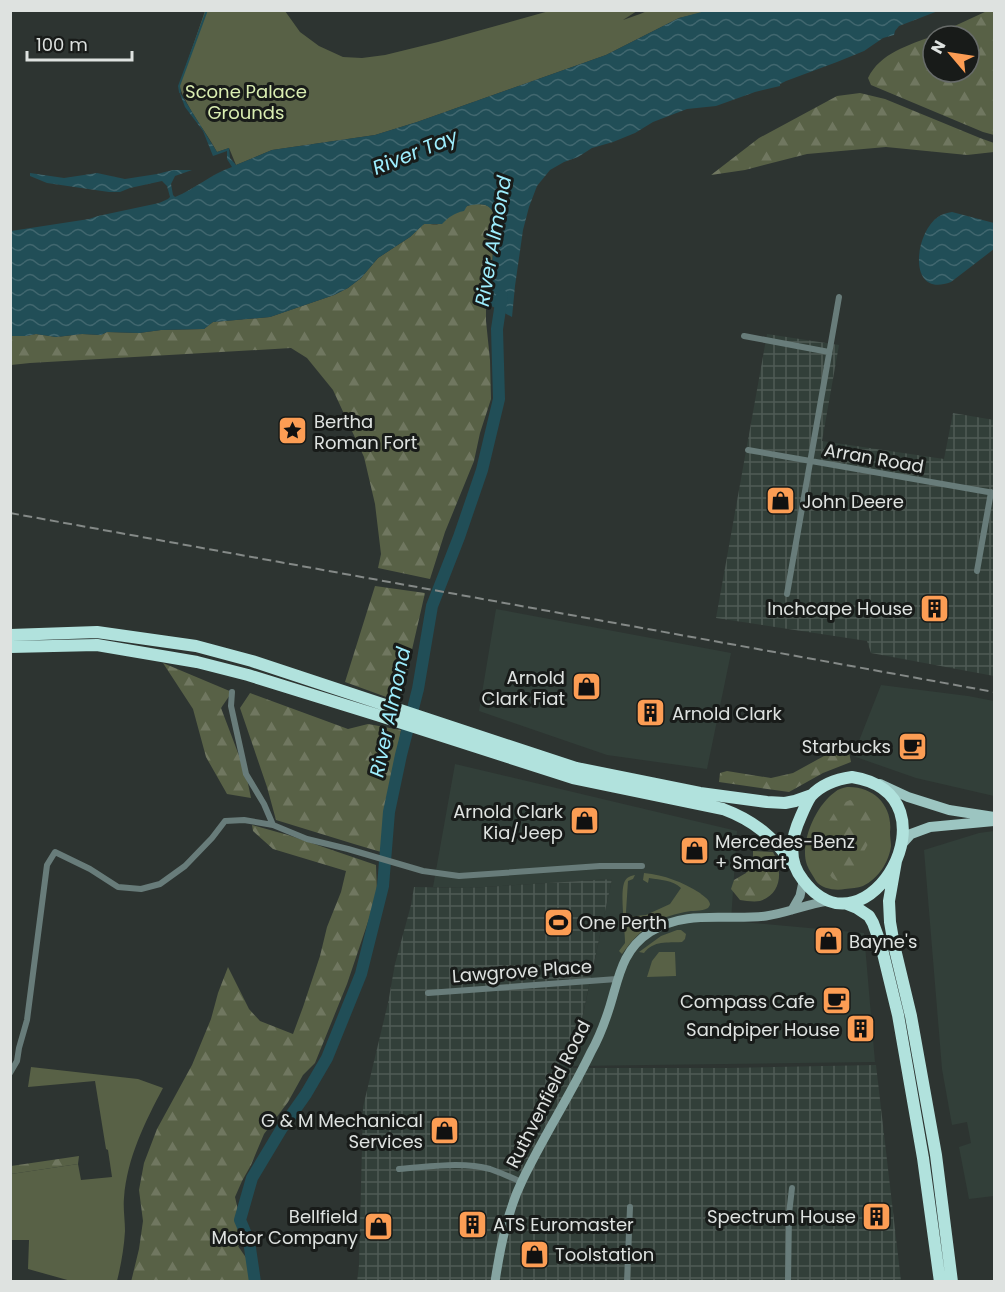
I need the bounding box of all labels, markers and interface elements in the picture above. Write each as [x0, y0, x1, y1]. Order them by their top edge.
scale bar [27, 24, 132, 62]
north arrow [921, 24, 981, 84]
text: 100 m [36, 32, 88, 57]
text: N [925, 36, 951, 58]
park label: Scone Palace Grounds [185, 79, 307, 125]
water label: River Tay [368, 122, 463, 182]
water label: River Almond [468, 173, 518, 309]
place label: Bertha Roman Fort [314, 409, 417, 455]
place icon: Bertha Roman Fort [277, 415, 309, 447]
street label: Arran Road [822, 437, 926, 479]
shop icon: John Deere [765, 485, 797, 517]
place label: John Deere [802, 489, 904, 514]
building icon: Inchcape House [918, 592, 950, 624]
place label: Inchcape House [767, 596, 913, 621]
water label: River Almond [363, 644, 418, 780]
place label: Arnold Clark Fiat [481, 665, 565, 711]
shop icon: Arnold Clark Fiat [570, 671, 602, 703]
building icon: Arnold Clark [635, 697, 667, 729]
place label: Arnold Clark [672, 701, 782, 726]
cafe icon: Starbucks [896, 730, 928, 762]
place label: Starbucks [802, 734, 891, 759]
place label: Arnold Clark Kia/Jeep [453, 799, 564, 845]
shop icon: Arnold Clark Kia/Jeep [568, 805, 600, 837]
place label: Mercedes-Benz + Smart [715, 829, 855, 875]
shop icon: Mercedes-Benz + Smart [678, 835, 710, 867]
sports icon: One Perth [542, 906, 574, 938]
place label: One Perth [579, 910, 667, 935]
shop icon: Bayne's [812, 925, 844, 957]
place label: Bayne's [849, 929, 917, 954]
street label: Lawgrove Place [451, 954, 593, 988]
cafe icon: Compass Cafe [820, 985, 852, 1017]
place label: Compass Cafe [680, 989, 815, 1014]
building icon: Sandpiper House [845, 1013, 877, 1045]
street label: Ruthvenfield Road [500, 1016, 596, 1172]
place label: Sandpiper House [686, 1017, 840, 1042]
place label: G & M Mechanical Services [261, 1108, 423, 1154]
shop icon: G & M Mechanical Services [428, 1114, 460, 1146]
building icon: Spectrum House [861, 1200, 893, 1232]
place label: Bellfield Motor Company [211, 1204, 358, 1250]
place label: Spectrum House [707, 1204, 856, 1229]
building icon: ATS Euromaster [456, 1208, 488, 1240]
shop icon: Bellfield Motor Company [363, 1210, 395, 1242]
place label: ATS Euromaster [493, 1212, 634, 1237]
shop icon: Toolstation [518, 1238, 550, 1270]
place label: Toolstation [555, 1242, 654, 1267]

